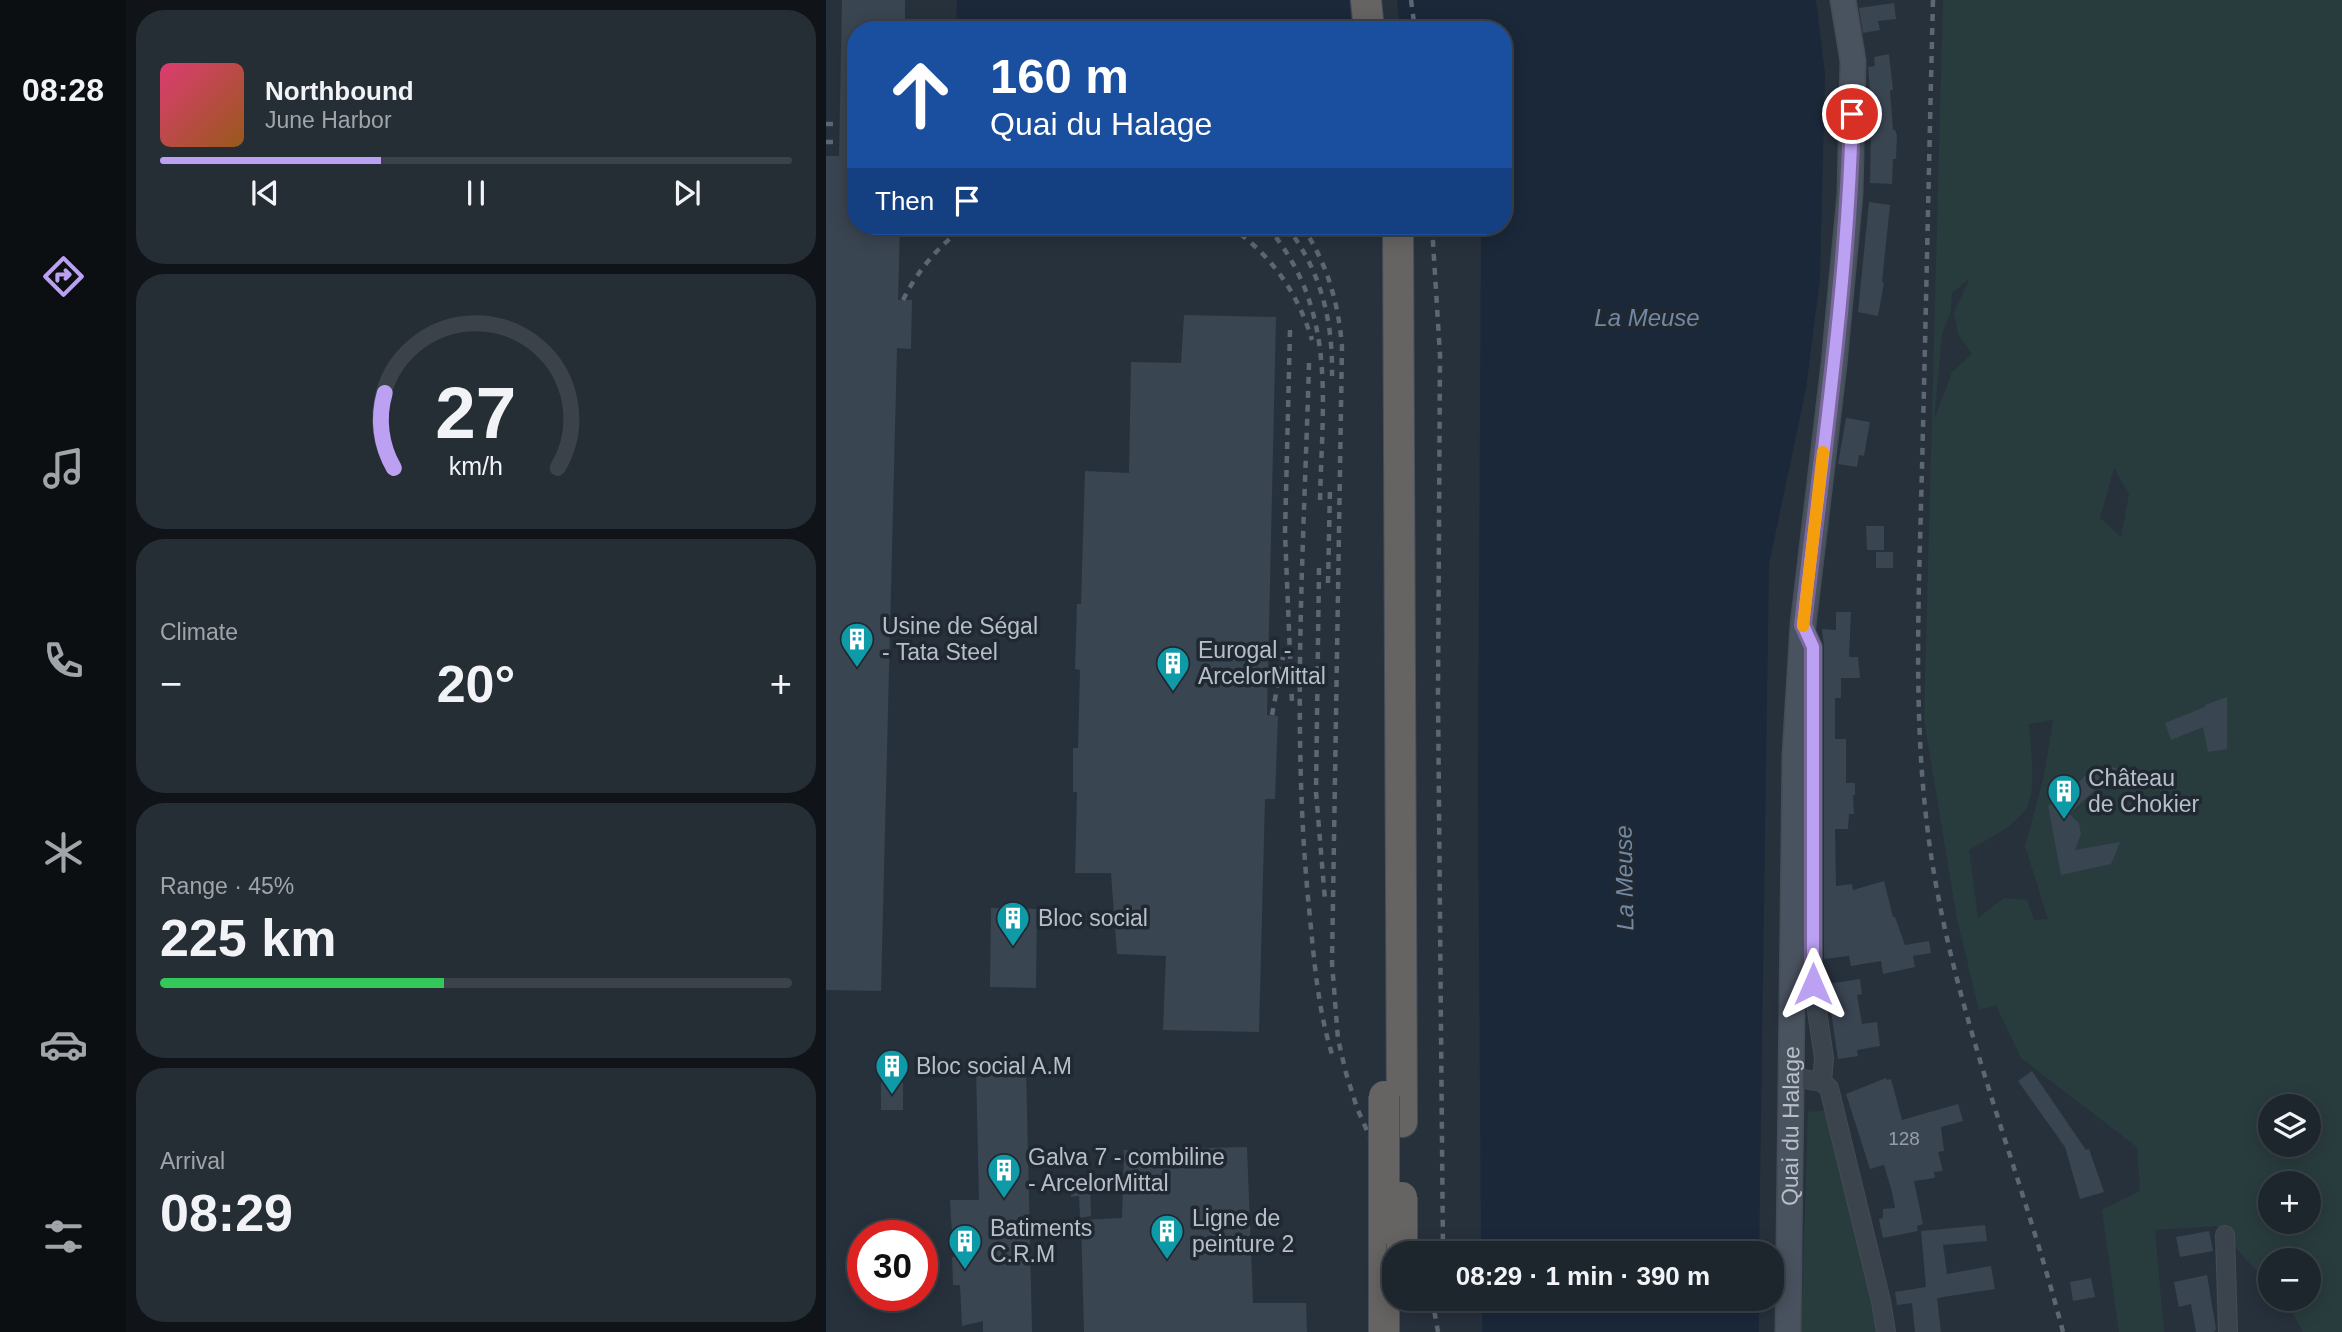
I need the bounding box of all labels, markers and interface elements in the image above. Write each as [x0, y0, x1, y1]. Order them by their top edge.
icon: ahead [875, 49, 966, 140]
text: 160 m [990, 49, 1129, 103]
text: 08:28 [22, 72, 104, 108]
text: Northbound [265, 76, 414, 106]
pin [1822, 84, 1882, 144]
icon: arrive [1833, 95, 1871, 133]
text: Quai du Halage [990, 106, 1212, 142]
text: June Harbor [265, 107, 392, 133]
icon: previous [246, 174, 284, 212]
icon: pause [457, 174, 495, 212]
icon: next [668, 174, 706, 212]
icon: arrive [948, 182, 986, 220]
text: Then [875, 186, 934, 216]
icon: directions [39, 252, 88, 301]
water label: La Meuse [1594, 304, 1700, 331]
text: 27 [436, 372, 516, 453]
icon: music [39, 444, 88, 493]
text: km/h [449, 451, 503, 479]
place label: Usine de Ségal - Tata Steel [882, 613, 1038, 665]
text: Climate [160, 619, 238, 645]
building icon: Usine de Ségal - Tata Steel [838, 620, 876, 669]
icon: phone [39, 636, 88, 685]
place label: Eurogal - ArcelorMittal [1198, 637, 1326, 689]
building icon: Eurogal - ArcelorMittal [1154, 644, 1192, 693]
text: 20° [437, 655, 515, 713]
text: − [160, 663, 182, 705]
text: + [770, 663, 792, 705]
place label: Château de Chokier [2088, 765, 2200, 817]
building icon: Château de Chokier [2045, 772, 2083, 821]
water label: La Meuse [1610, 825, 1638, 931]
icon: climate [39, 828, 88, 877]
text: Range · 45% [160, 873, 294, 899]
building icon: Bloc social [994, 899, 1032, 948]
place label: Bloc social [1038, 905, 1148, 931]
text: 225 km [160, 909, 336, 967]
position arrow [1776, 947, 1850, 1021]
icon: car [39, 1020, 88, 1069]
street label: Quai du Halage [1777, 1046, 1804, 1206]
building icon: Bloc social A.M [873, 1047, 911, 1096]
place label: Bloc social A.M [916, 1053, 1072, 1079]
map controls [2258, 1094, 2321, 1311]
button: layers [2258, 1094, 2321, 1157]
house number: 128 [1888, 1128, 1920, 1149]
place label: Galva 7 - combiline - ArcelorMittal [1028, 1144, 1225, 1196]
text: Arrival [160, 1148, 225, 1174]
building icon: Galva 7 - combiline - ArcelorMittal [985, 1151, 1023, 1200]
button: + [2258, 1171, 2321, 1234]
text: 08:29 [160, 1184, 293, 1242]
place label: Ligne de peinture 2 [1192, 1205, 1294, 1257]
icon: filters [39, 1212, 88, 1261]
building icon: Ligne de peinture 2 [1148, 1212, 1186, 1261]
place label: Batiments C.R.M [990, 1215, 1092, 1267]
speed limit sign: 30 [847, 1220, 938, 1311]
building icon: Batiments C.R.M [946, 1222, 984, 1271]
button: − [2258, 1248, 2321, 1311]
text: 08:29 · 1 min · 390 m [1456, 1261, 1710, 1291]

